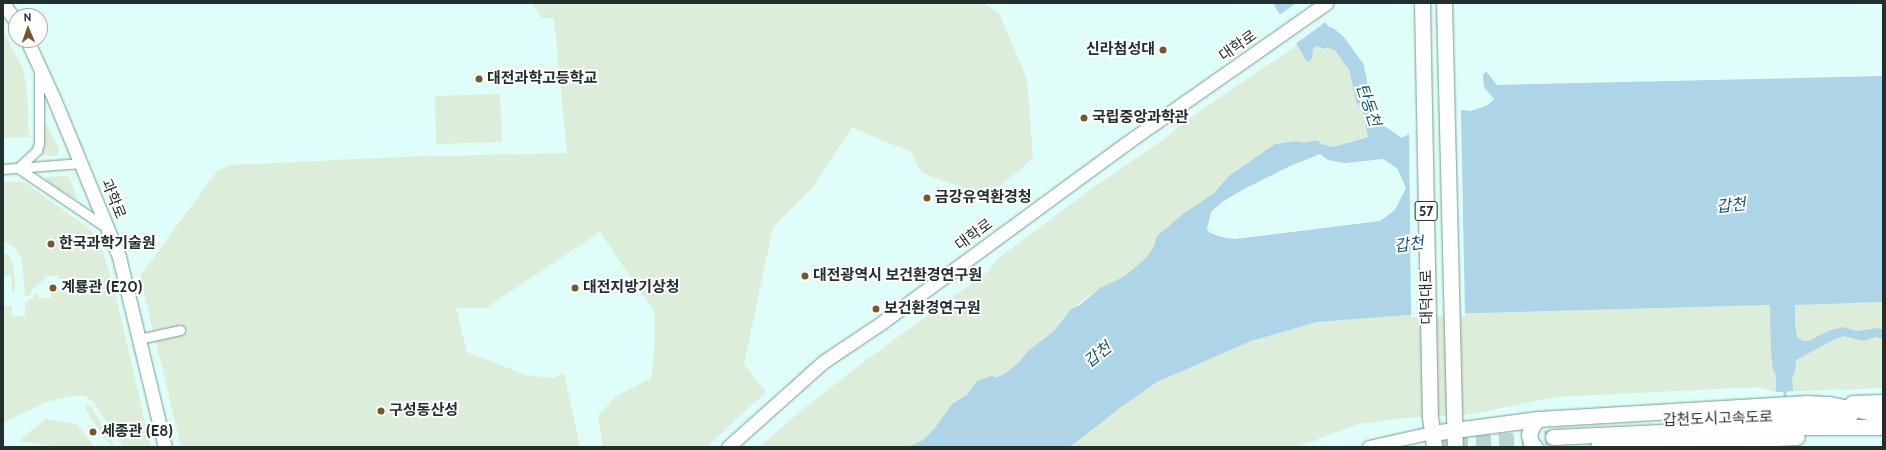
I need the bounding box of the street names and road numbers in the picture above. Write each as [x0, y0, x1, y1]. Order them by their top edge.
street label: 대학로 [1216, 27, 1260, 65]
street label: 과학로 [97, 176, 129, 222]
road number: 57 [1414, 199, 1438, 223]
street label: 대학로 [952, 216, 996, 254]
street label: 대덕대로 [1418, 269, 1436, 325]
street label: 갑천도시고속도로 [1663, 408, 1773, 430]

